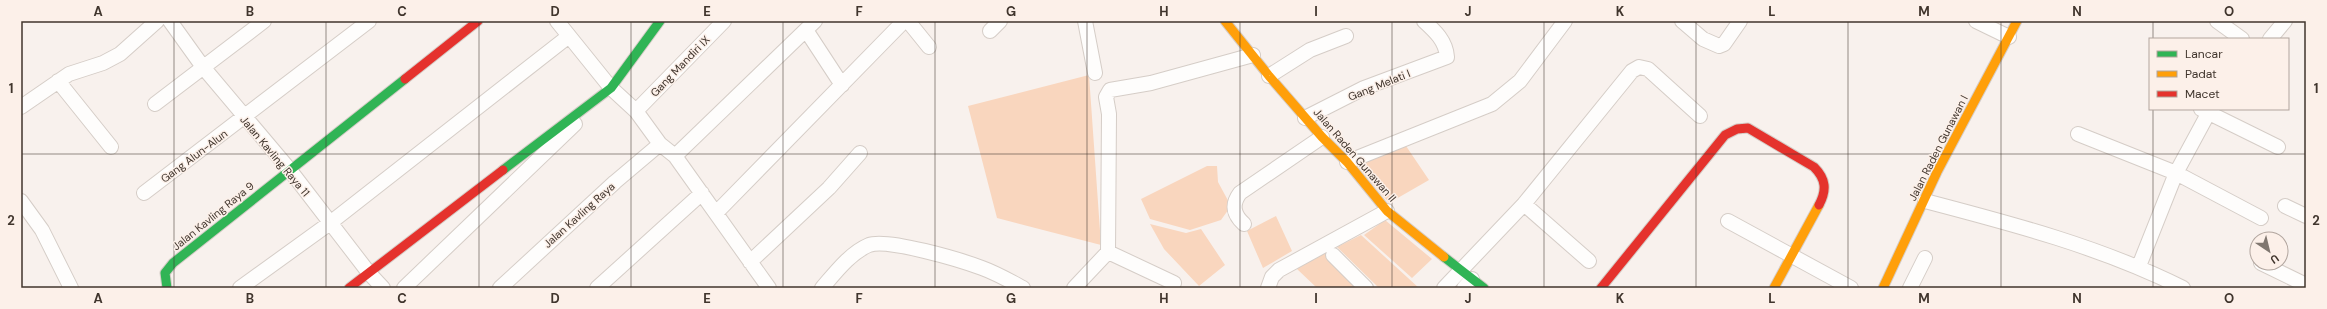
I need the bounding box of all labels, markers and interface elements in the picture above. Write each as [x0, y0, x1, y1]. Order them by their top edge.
text: A [93, 3, 103, 20]
text: B [246, 3, 254, 20]
text: C [397, 3, 407, 20]
text: D [550, 3, 560, 20]
text: E [703, 3, 711, 20]
text: F [855, 3, 863, 20]
text: G [1006, 3, 1016, 20]
text: H [1159, 3, 1169, 20]
text: I [1314, 3, 1318, 20]
text: J [1464, 3, 1472, 20]
text: K [1616, 3, 1625, 20]
text: L [1768, 3, 1776, 20]
text: M [1918, 3, 1930, 20]
text: N [2072, 3, 2082, 20]
text: O [2224, 3, 2234, 20]
street label: Gang Mandiri IX [647, 32, 713, 100]
legend [2149, 38, 2289, 110]
text: Lancar [2185, 46, 2223, 62]
street label: Gang Melati I [1346, 66, 1412, 104]
text: Padat [2185, 66, 2217, 82]
text: 1 [9, 80, 13, 97]
text: 1 [2314, 80, 2318, 97]
text: Macet [2185, 86, 2220, 102]
street label: Jalan Raden Gunawan I [1905, 93, 1971, 203]
street label: Jalan Raden Gunawan II [1311, 105, 1399, 205]
street label: Jalan Kavling Raya 11 [237, 113, 313, 199]
street label: Gang Alun-Alun [158, 126, 230, 186]
street label: Jalan Kavling Raya 9 [169, 179, 257, 253]
street label: Jalan Kavling Raya [540, 179, 618, 251]
text: 2 [7, 212, 15, 229]
text: 2 [2312, 212, 2320, 229]
north arrow [2249, 231, 2289, 271]
text: U [2268, 251, 2282, 267]
text: A [93, 290, 103, 307]
text: B [246, 290, 254, 307]
text: C [397, 290, 407, 307]
text: D [550, 290, 560, 307]
text: E [703, 290, 711, 307]
text: F [855, 290, 863, 307]
text: G [1006, 290, 1016, 307]
text: H [1159, 290, 1169, 307]
text: I [1314, 290, 1318, 307]
text: J [1464, 290, 1472, 307]
text: K [1616, 290, 1625, 307]
text: L [1768, 290, 1776, 307]
text: M [1918, 290, 1930, 307]
text: N [2072, 290, 2082, 307]
text: O [2224, 290, 2234, 307]

